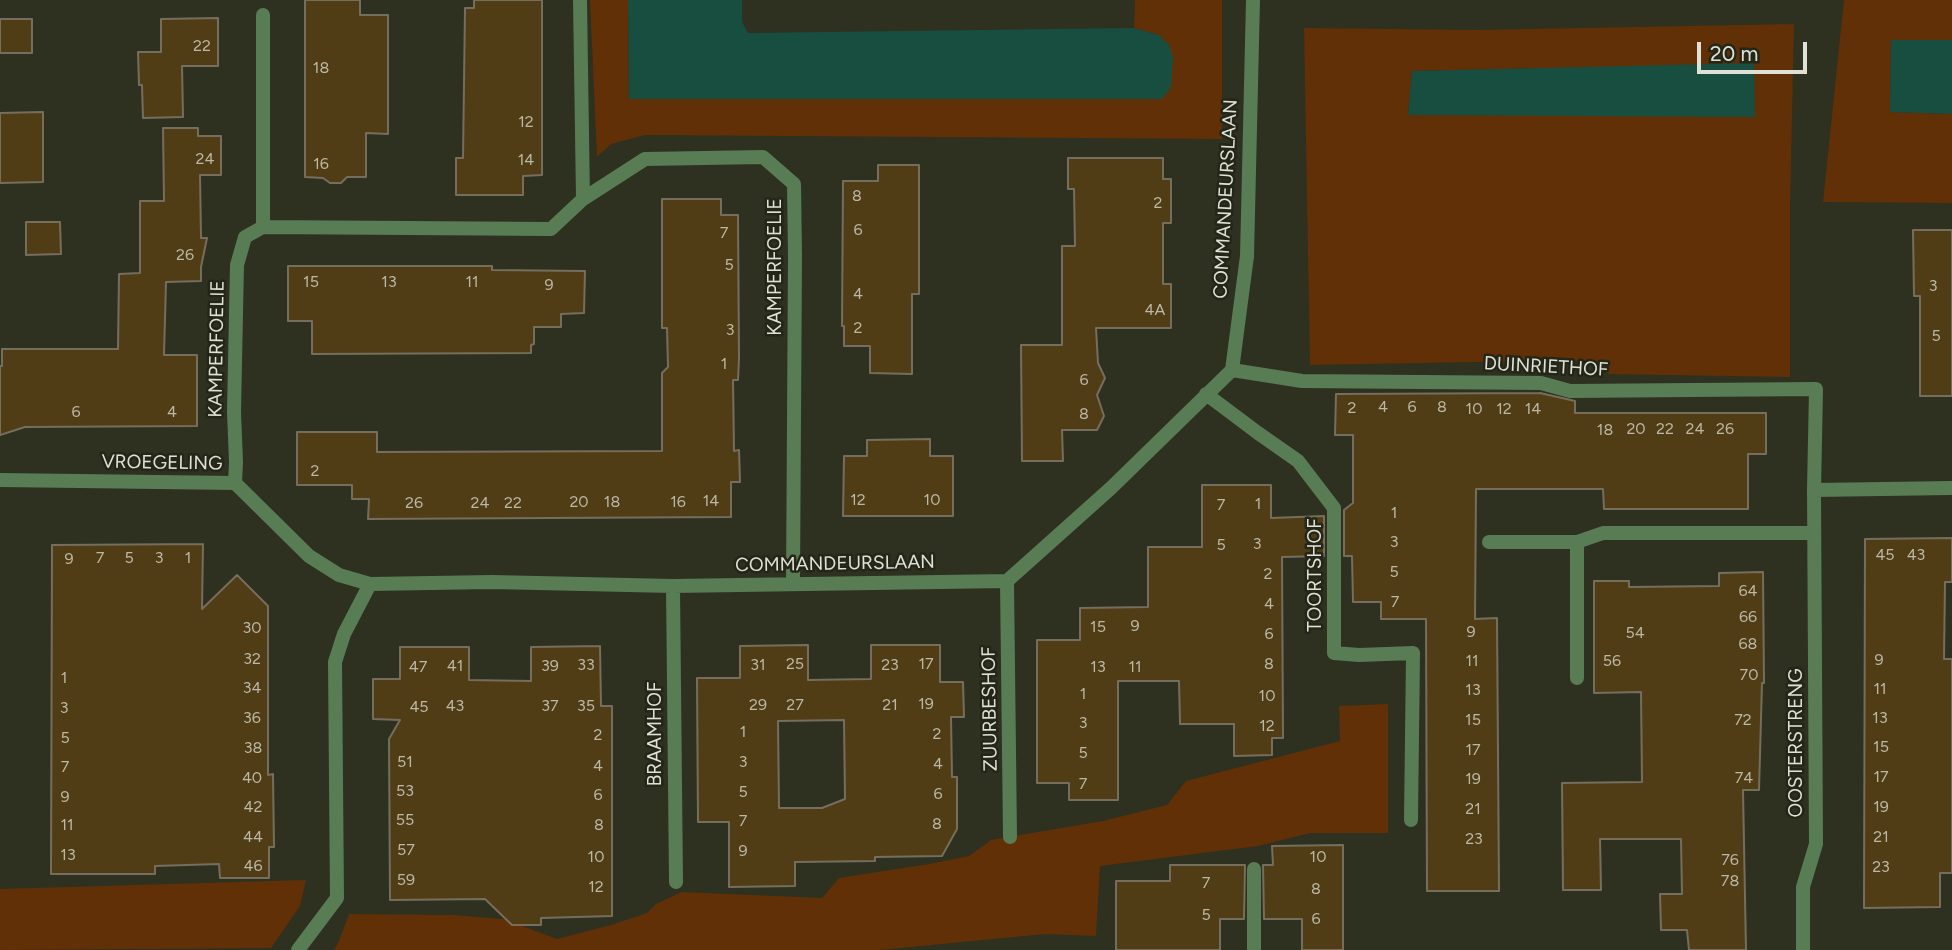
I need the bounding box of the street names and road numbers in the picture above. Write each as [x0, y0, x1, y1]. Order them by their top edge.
street label: COMMANDEURSLAAN [1209, 99, 1243, 299]
street label: KAMPERFOELIE [764, 198, 786, 336]
street label: KAMPERFOELIE [204, 280, 230, 418]
street label: DUINRIETHOF [1483, 352, 1609, 382]
street label: VROEGELING [101, 451, 223, 475]
street label: TOORTSHOF [1304, 518, 1326, 632]
street label: COMMANDEURSLAAN [735, 551, 935, 577]
street label: ZUURBESHOF [978, 646, 1002, 772]
street label: OOSTERSTRENG [1785, 668, 1807, 818]
street label: BRAAMHOF [644, 682, 666, 786]

